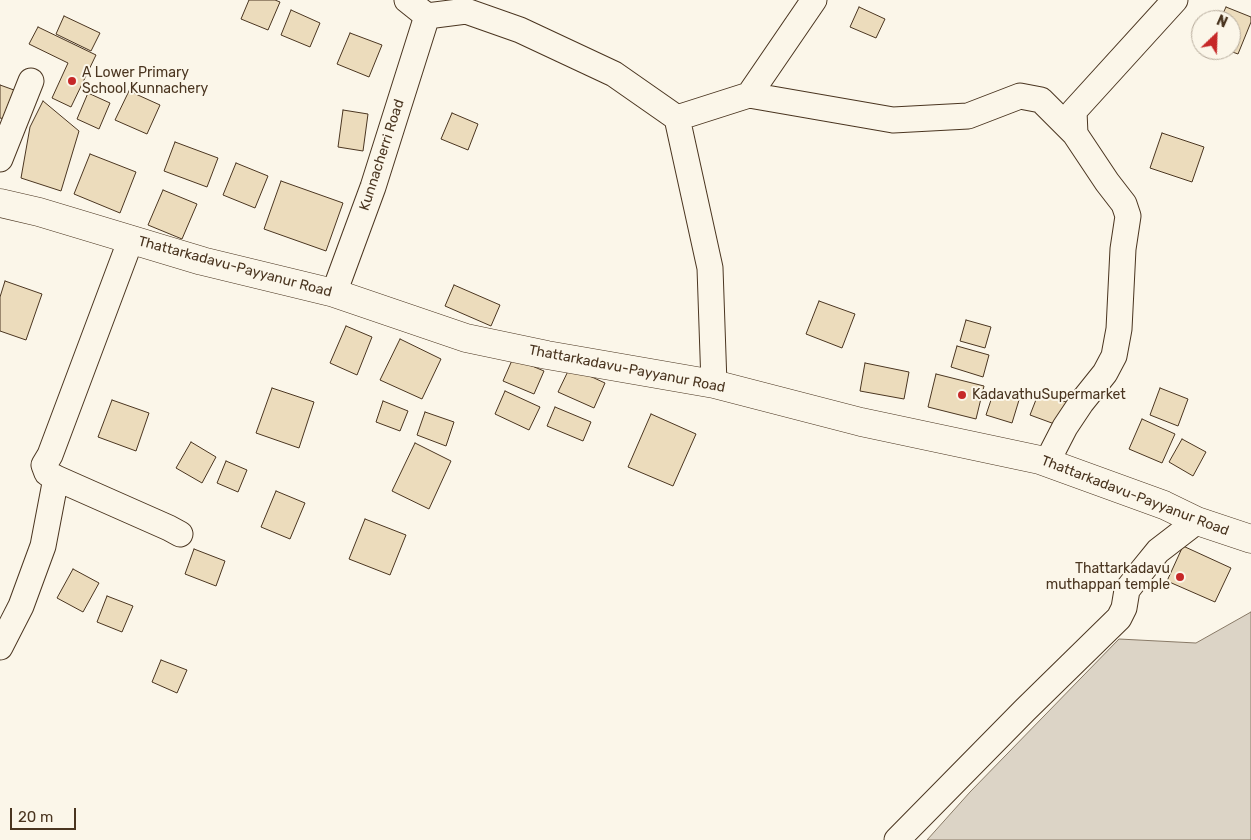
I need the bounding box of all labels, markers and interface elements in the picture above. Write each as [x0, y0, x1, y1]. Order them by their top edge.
north arrow [1191, 10, 1241, 60]
text: N [1214, 12, 1230, 32]
place label: A Lower Primary School Kunnachery [82, 65, 208, 98]
marker: A Lower Primary School Kunnachery [66, 75, 78, 87]
street label: Kunnacherri Road [356, 97, 408, 213]
street label: Thattarkadavu-Payyanur Road [136, 233, 334, 301]
street label: Thattarkadavu-Payyanur Road [527, 342, 727, 396]
place label: KadavathuSupermarket [972, 387, 1126, 403]
marker: KadavathuSupermarket [956, 389, 968, 401]
street label: Thattarkadavu-Payyanur Road [1039, 452, 1231, 540]
place label: Thattarkadavu muthappan temple [1046, 561, 1170, 594]
marker: Thattarkadavu muthappan temple [1174, 571, 1186, 583]
scale bar [12, 798, 79, 830]
text: 20 m [18, 808, 53, 826]

